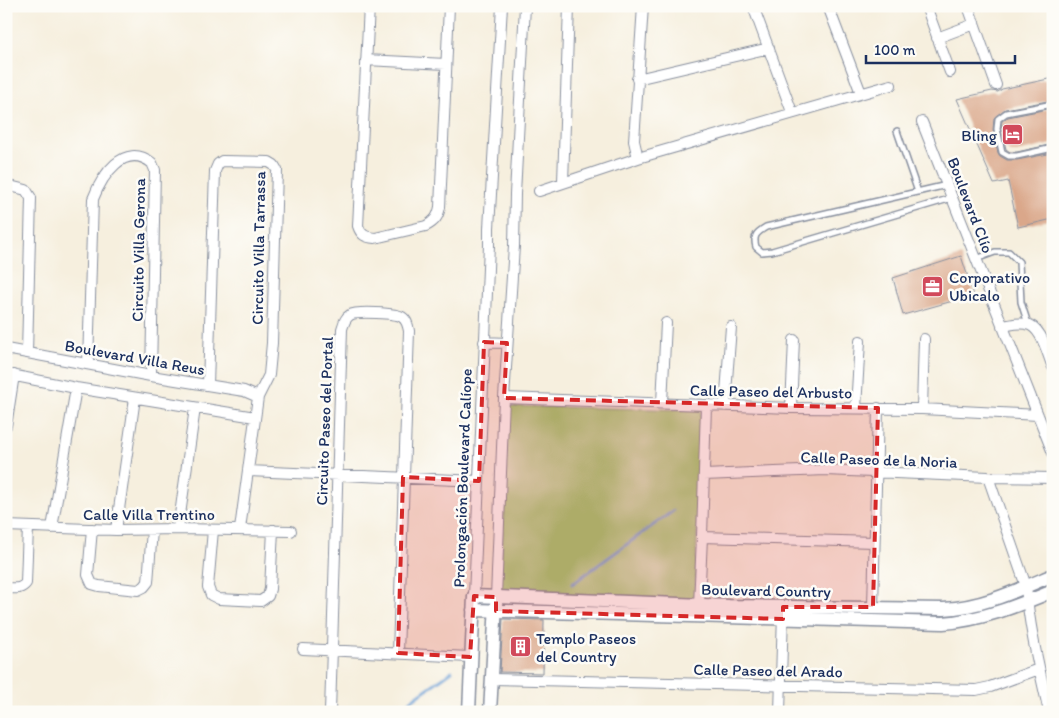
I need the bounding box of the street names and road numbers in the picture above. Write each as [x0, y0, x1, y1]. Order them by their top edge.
street label: Boulevard Clío [944, 155, 998, 256]
street label: Circuito Villa Tarrassa [248, 170, 269, 325]
street label: Circuito Villa Gerona [128, 177, 149, 322]
street label: Boulevard Villa Reus [63, 336, 206, 379]
street label: Circuito Paseo del Portal [312, 336, 337, 506]
street label: Prolongación Boulevard Calíope [449, 368, 476, 588]
street label: Calle Paseo del Arbusto [690, 381, 852, 402]
street label: Calle Paseo de la Noria [800, 447, 959, 472]
street label: Calle Villa Trentino [83, 505, 215, 524]
street label: Boulevard Country [701, 580, 832, 601]
street label: Calle Paseo del Arado [693, 660, 843, 681]

